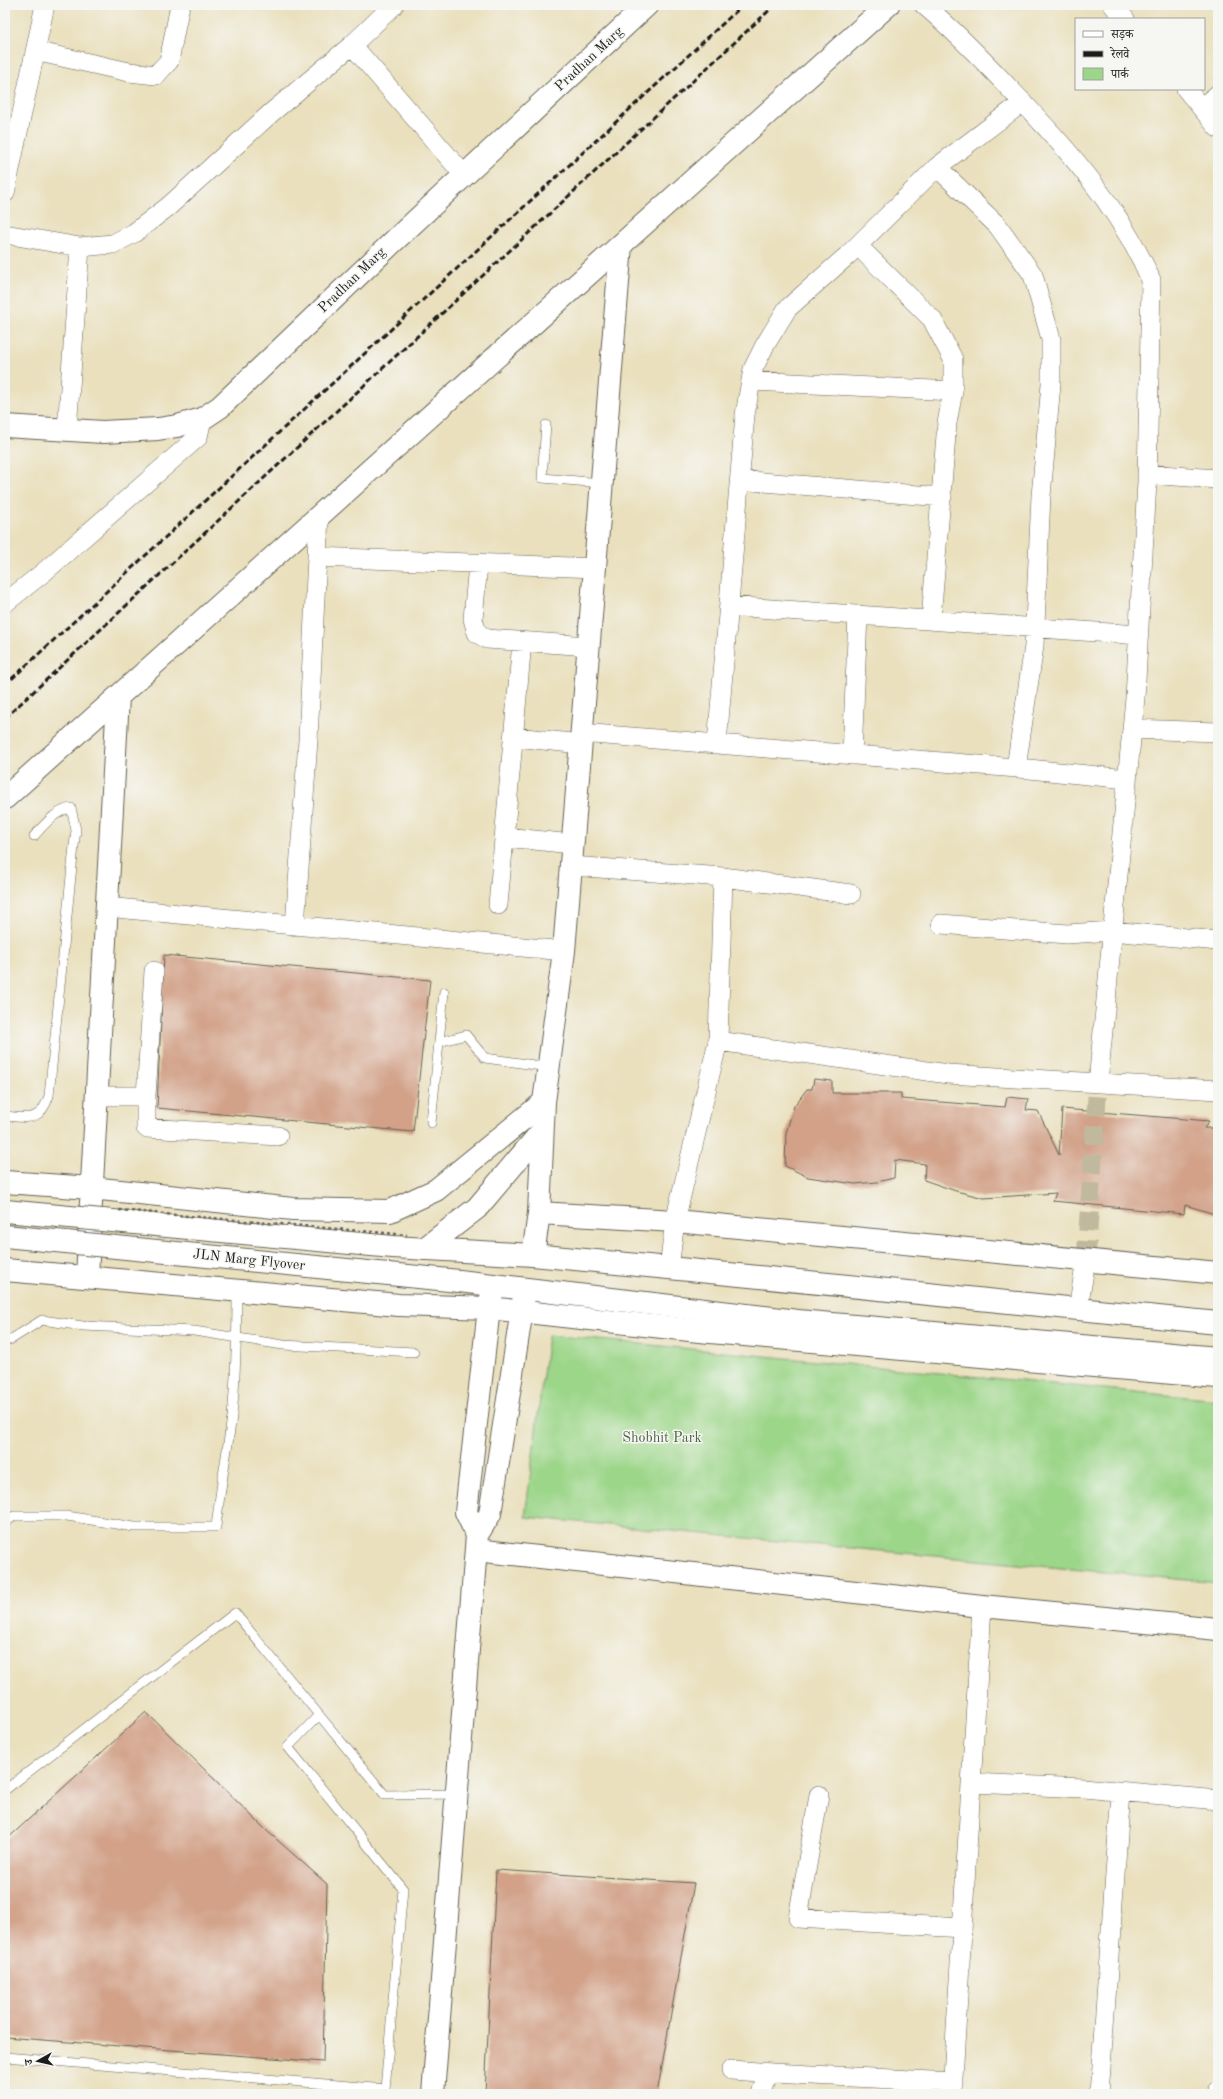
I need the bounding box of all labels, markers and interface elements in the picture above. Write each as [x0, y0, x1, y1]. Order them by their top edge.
legend [1075, 18, 1205, 90]
street label: Pradhan Marg [552, 24, 626, 94]
text: सड़क [1110, 29, 1135, 41]
text: रेलवे [1109, 46, 1130, 61]
text: पार्क [1110, 67, 1130, 81]
street label: Pradhan Marg [316, 244, 389, 315]
street label: JLN Marg Flyover [192, 1247, 306, 1273]
park label: Shobhit Park [622, 1431, 702, 1445]
north arrow [18, 2041, 58, 2081]
text: उ [24, 2057, 36, 2067]

